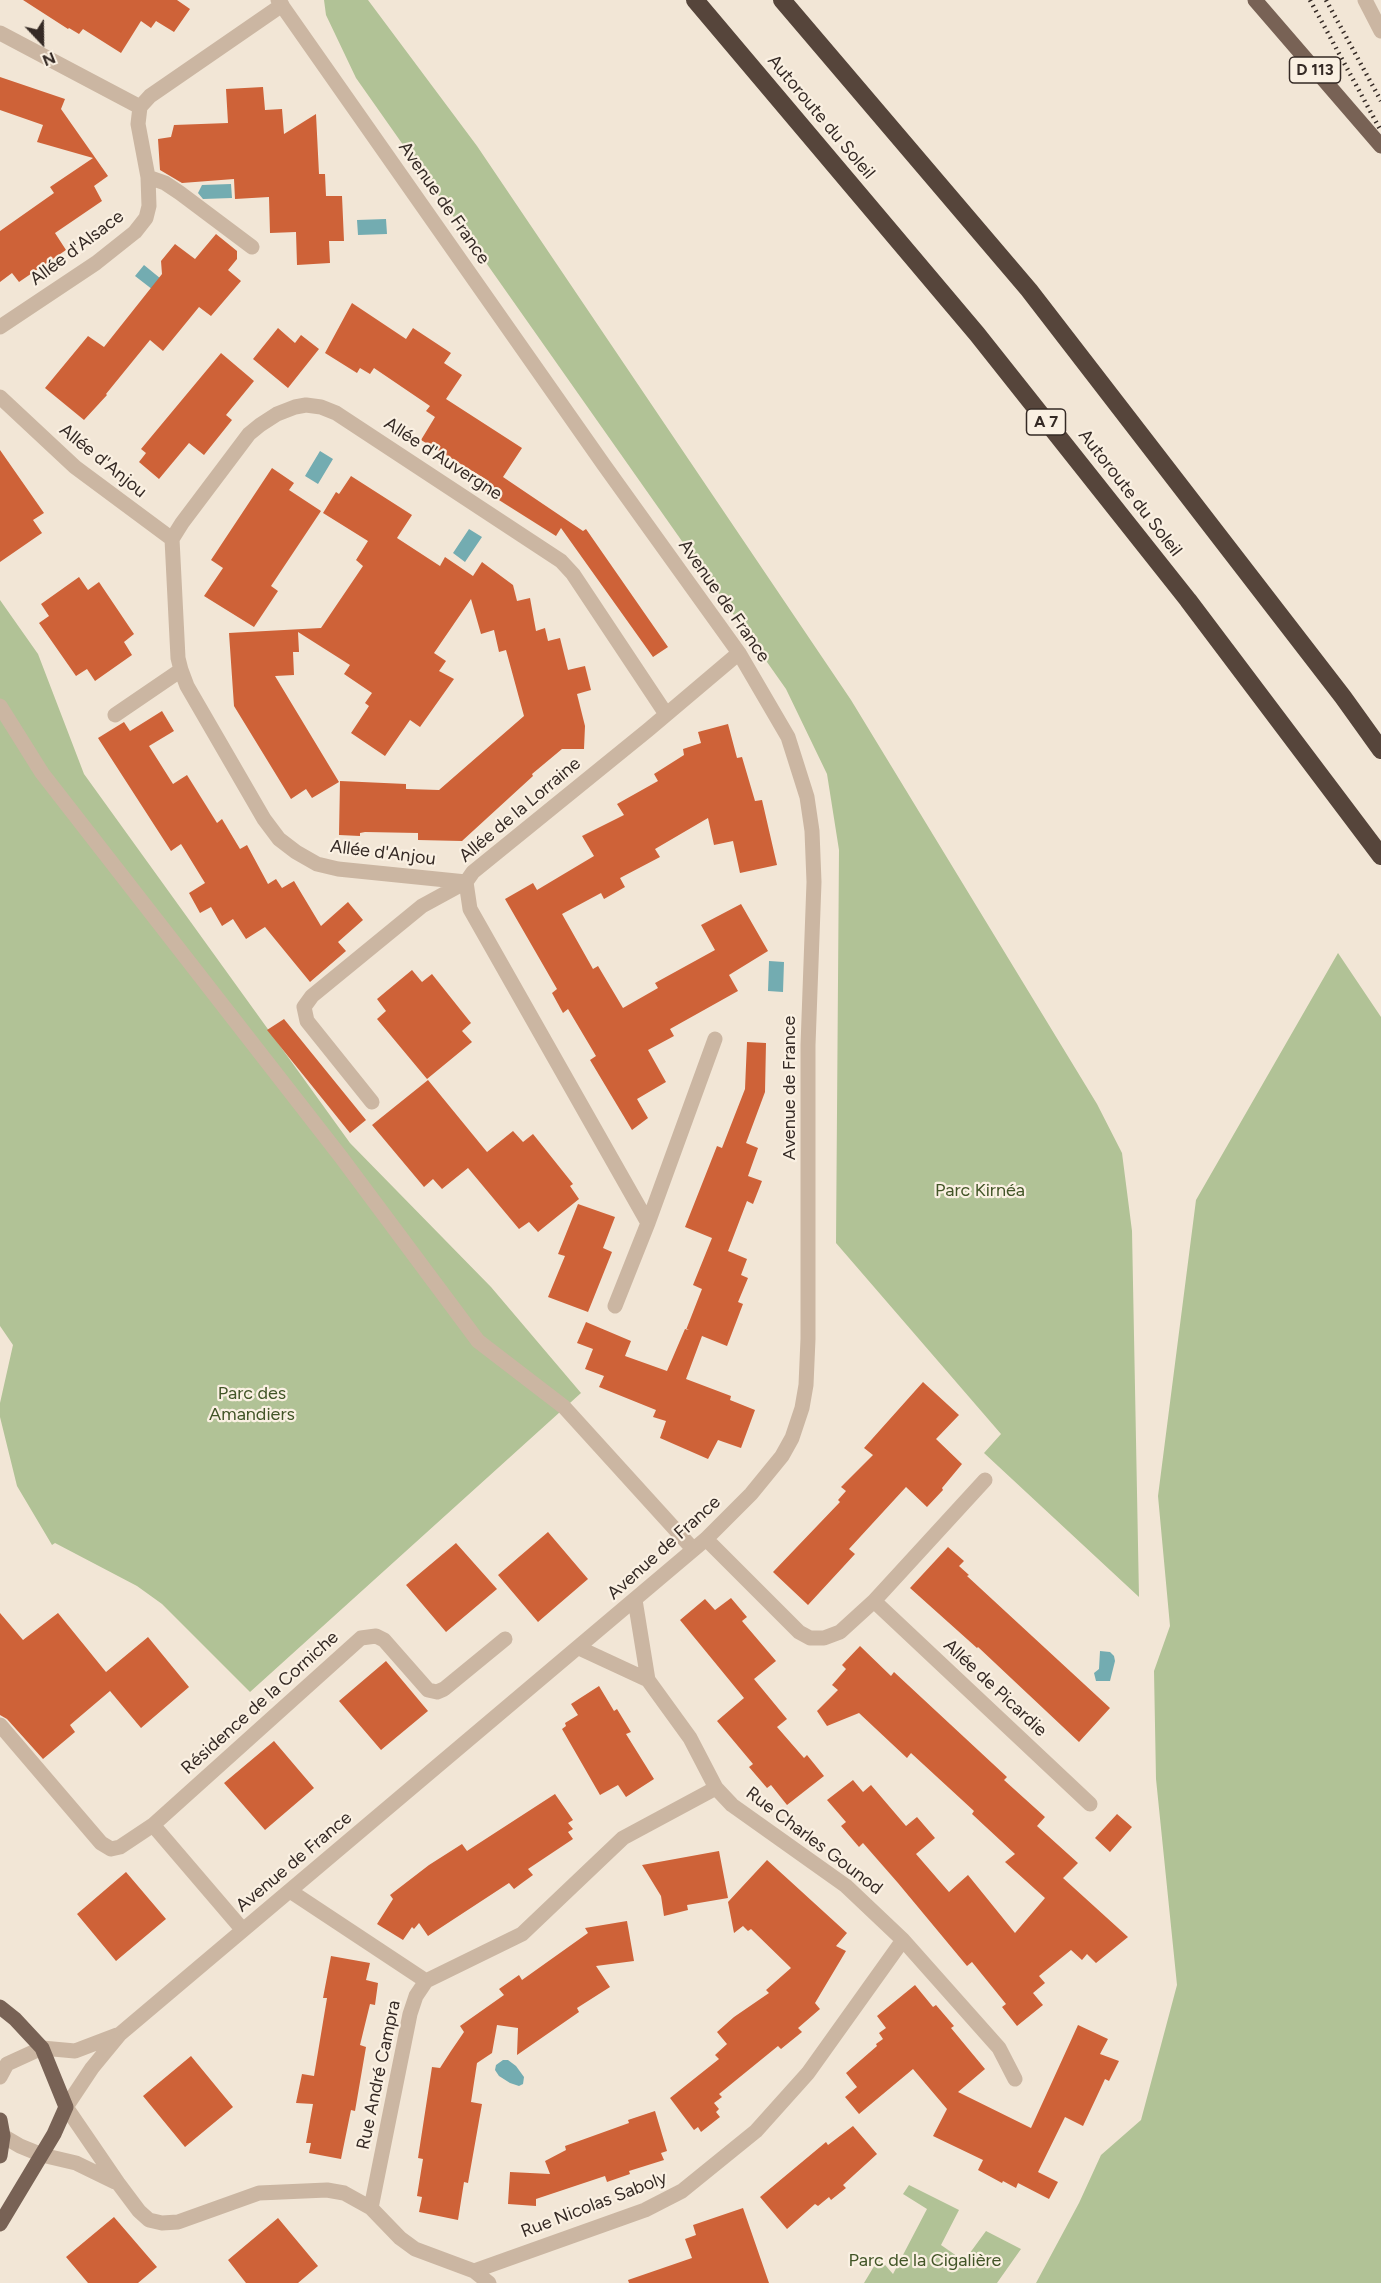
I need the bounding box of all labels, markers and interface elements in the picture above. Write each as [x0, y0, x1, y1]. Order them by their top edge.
north arrow [12, 12, 72, 72]
text: N [40, 48, 58, 70]
street label: Autoroute du Soleil [763, 51, 879, 183]
road number: D 113 [1290, 57, 1340, 83]
street label: Avenue de France [394, 138, 494, 268]
street label: Allée d'Alsace [26, 206, 128, 290]
road number: A 7 [1026, 409, 1066, 435]
street label: Allée d'Auvergne [380, 413, 506, 505]
street label: Allée d'Anjou [55, 419, 151, 503]
street label: Autoroute du Soleil [1074, 425, 1186, 561]
street label: Avenue de France [674, 536, 774, 666]
street label: Allée de la Lorraine [455, 753, 585, 867]
street label: Allée d'Anjou [329, 836, 437, 870]
street label: Avenue de France [779, 1016, 801, 1160]
park label: Parc Kirnéa [935, 1180, 1025, 1202]
park label: Parc des Amandiers [209, 1383, 295, 1426]
street label: Avenue de France [603, 1492, 725, 1604]
street label: Résidence de la Corniche [177, 1627, 343, 1779]
street label: Allée de Picardie [939, 1635, 1051, 1741]
street label: Rue Charles Gounod [741, 1783, 887, 1899]
street label: Avenue de France [232, 1807, 356, 1917]
street label: Rue André Campra [353, 1998, 405, 2152]
street label: Rue Nicolas Saboly [518, 2167, 670, 2243]
park label: Parc de la Cigalière [849, 2250, 1001, 2272]

